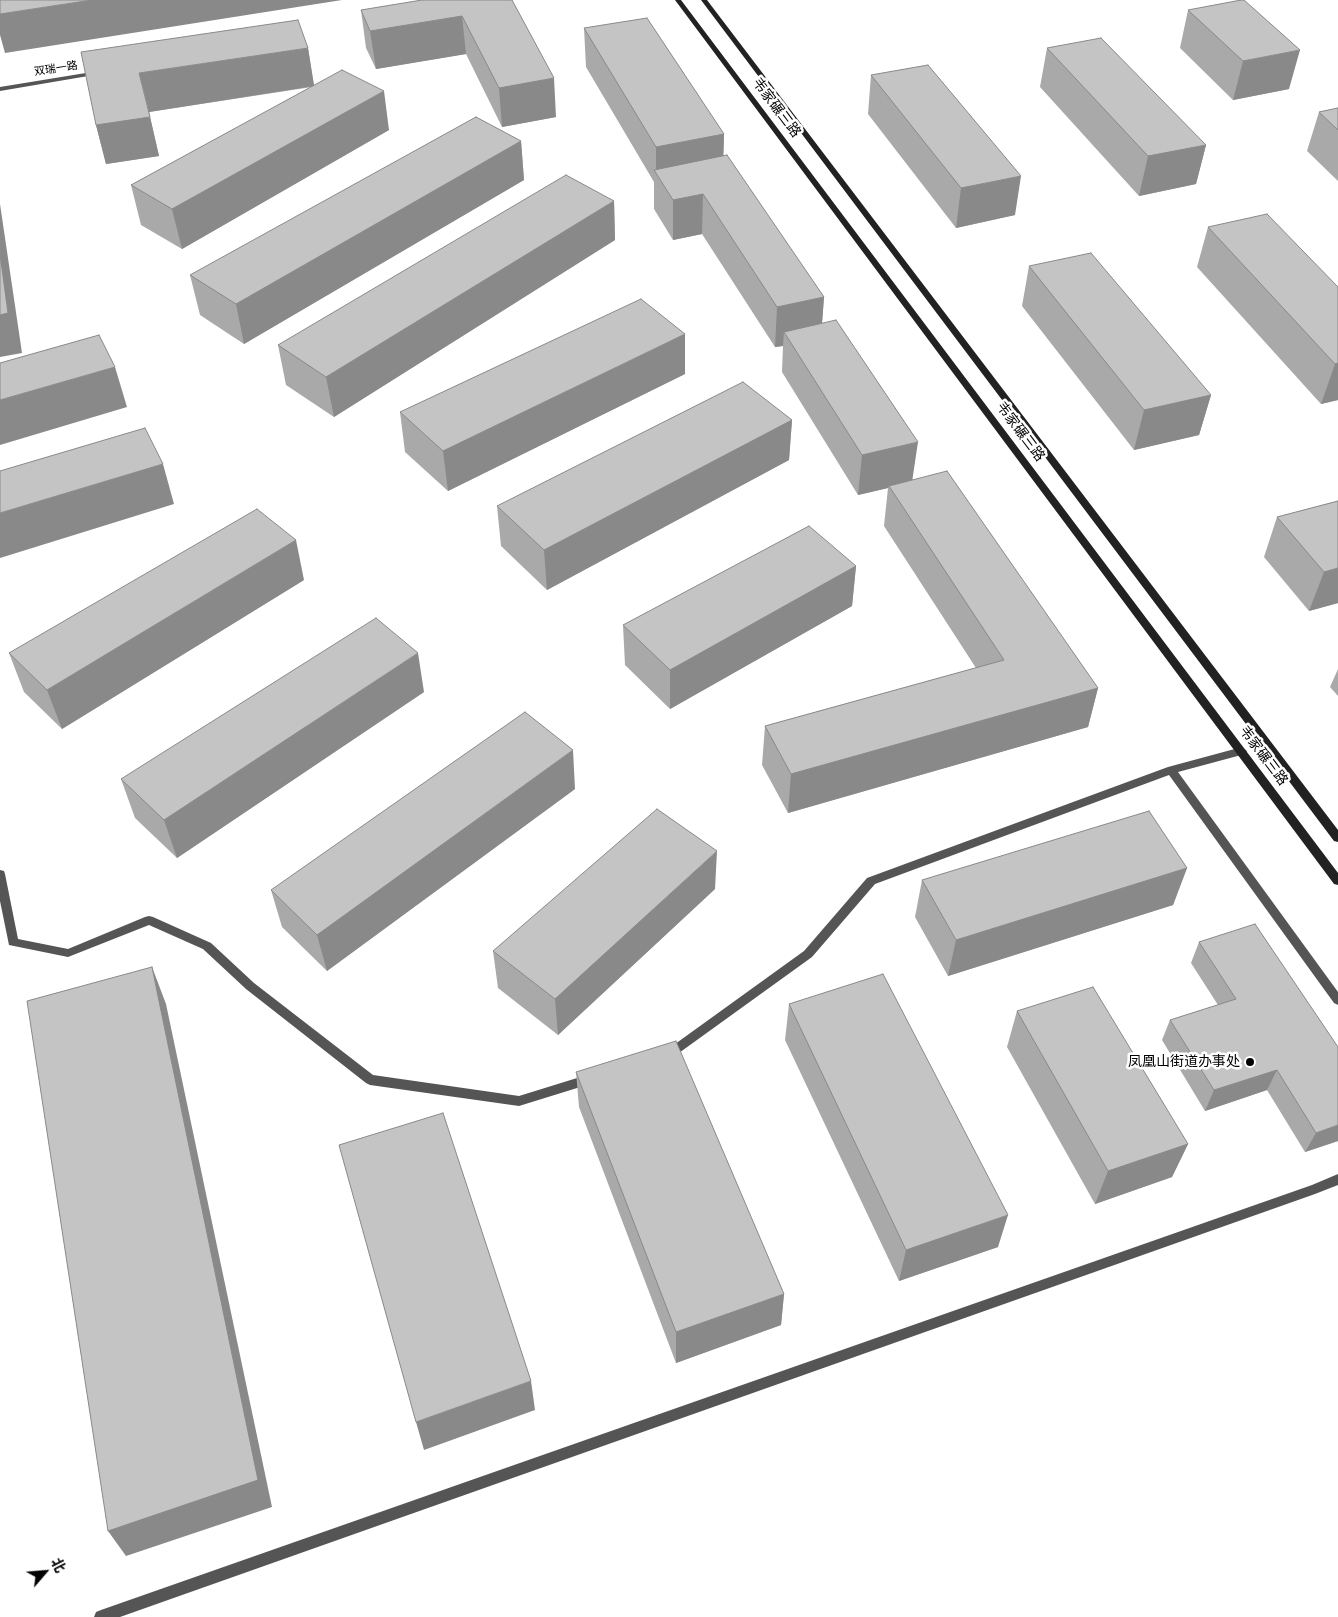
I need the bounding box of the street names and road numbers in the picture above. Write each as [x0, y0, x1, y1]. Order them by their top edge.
street label: 双瑞一路 [33, 59, 79, 79]
street label: 韦家碾三路 [748, 75, 804, 141]
street label: 韦家碾三路 [992, 399, 1048, 465]
street label: 韦家碾三路 [1235, 723, 1291, 789]

